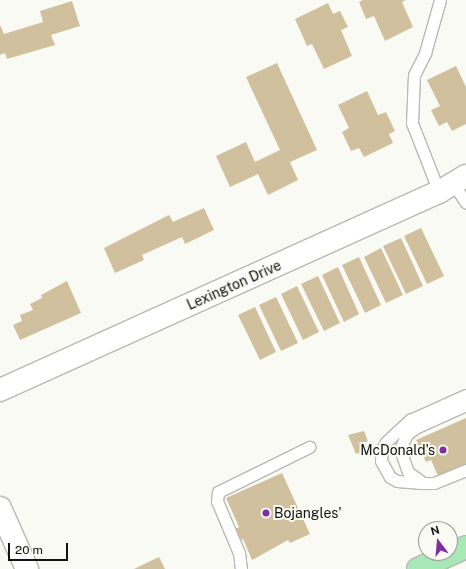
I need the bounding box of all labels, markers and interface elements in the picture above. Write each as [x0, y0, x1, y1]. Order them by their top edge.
street label: Lexington Drive [184, 257, 284, 313]
place label: McDonald's [360, 442, 435, 458]
marker: McDonald's [438, 445, 448, 455]
place label: Bojangles' [274, 505, 342, 521]
marker: Bojangles' [261, 508, 271, 518]
north arrow [418, 521, 458, 561]
text: N [429, 523, 441, 537]
scale bar [10, 535, 70, 561]
text: 20 m [15, 543, 43, 557]

